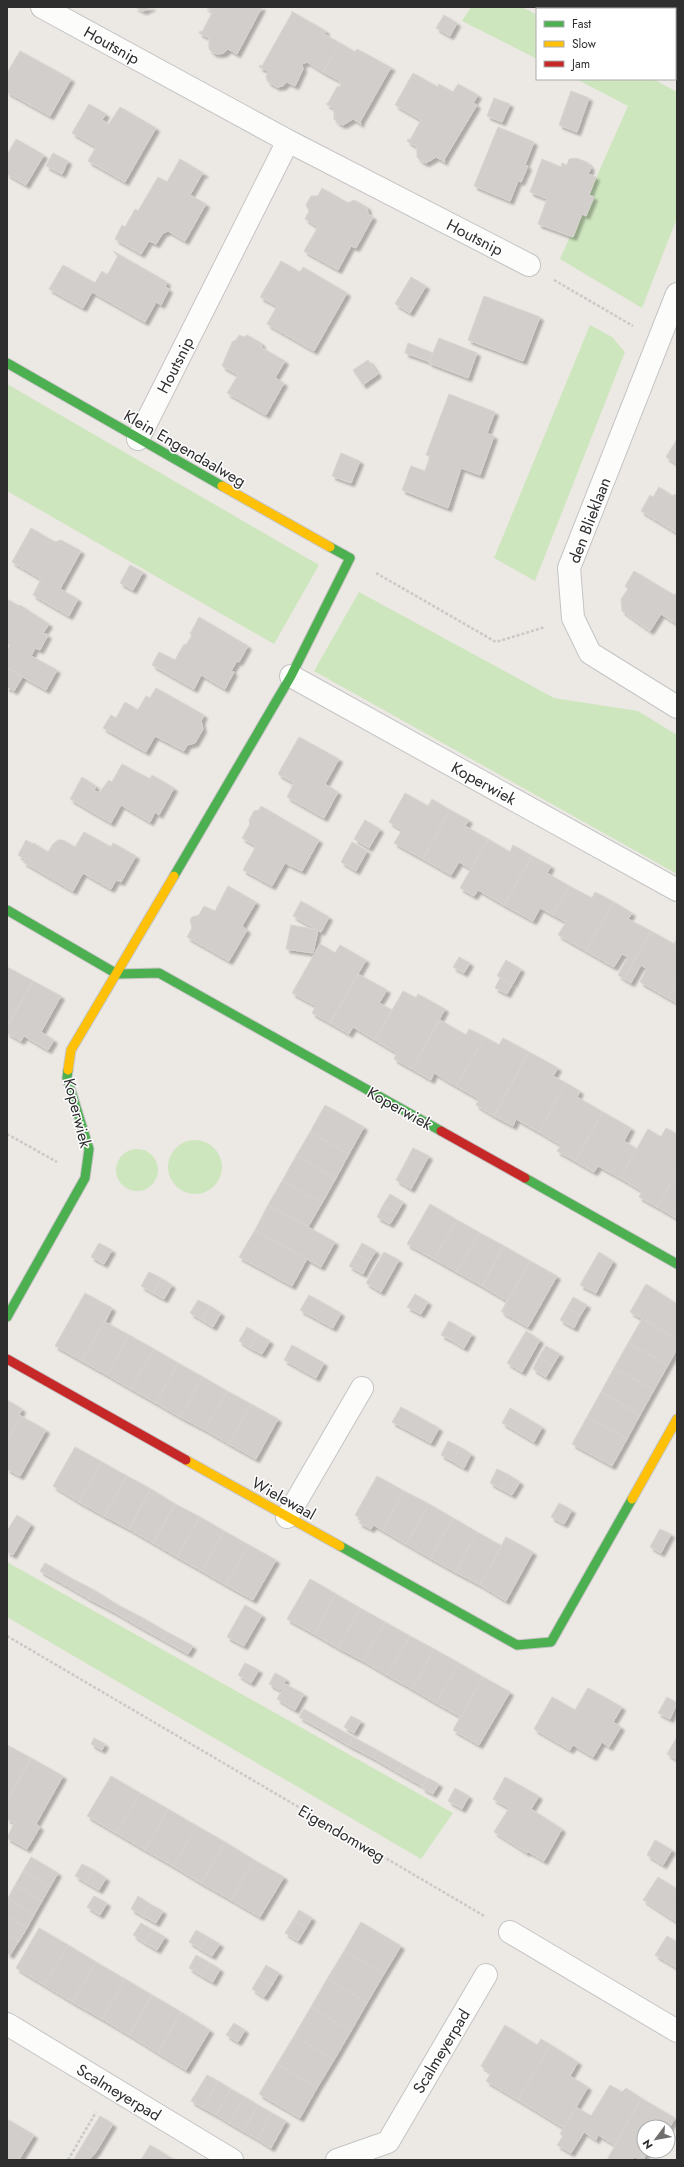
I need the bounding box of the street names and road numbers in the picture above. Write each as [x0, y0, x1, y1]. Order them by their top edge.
street label: Houtsnip [80, 21, 144, 70]
street label: Houtsnip [443, 213, 507, 261]
street label: Houtsnip [151, 333, 199, 397]
street label: Klein Engendaalweg [119, 404, 250, 493]
street label: den Blieklaan [563, 474, 616, 566]
street label: Koperwiek [447, 756, 521, 811]
street label: Koperwiek [58, 1076, 97, 1151]
street label: Koperwiek [363, 1081, 437, 1136]
street label: Wielewaal [248, 1471, 320, 1525]
street label: Eigendomweg [294, 1799, 389, 1868]
street label: Scalmeyerpad [407, 2005, 476, 2098]
street label: Scalmeyerpad [72, 2058, 165, 2127]

